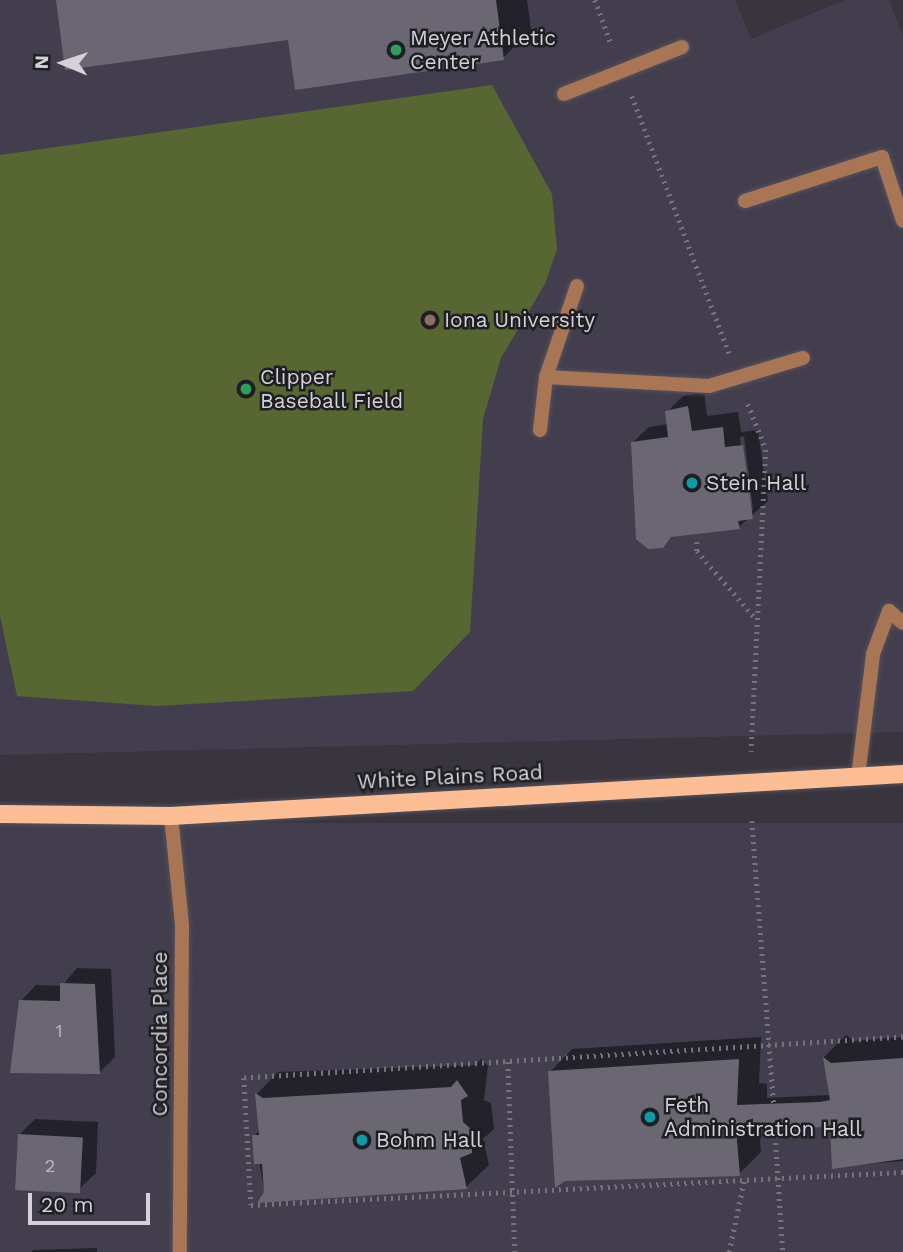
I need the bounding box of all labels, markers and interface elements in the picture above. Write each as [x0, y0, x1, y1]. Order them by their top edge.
place label: Meyer Athletic Center [410, 25, 557, 75]
north arrow [28, 28, 98, 98]
marker: Meyer Athletic Center [388, 42, 404, 58]
text: N [30, 55, 53, 70]
place label: Iona University [444, 307, 595, 333]
marker: Iona University [422, 312, 438, 328]
place label: Clipper Baseball Field [260, 364, 404, 414]
marker: Clipper Baseball Field [238, 381, 254, 397]
place label: Stein Hall [706, 470, 806, 496]
marker: Stein Hall [684, 475, 700, 491]
street label: White Plains Road [356, 760, 544, 794]
street label: Concordia Place [147, 951, 173, 1117]
house number: 1 [55, 1020, 63, 1042]
place label: Feth Administration Hall [664, 1092, 862, 1142]
marker: Feth Administration Hall [642, 1109, 658, 1125]
place label: Bohm Hall [376, 1127, 483, 1153]
marker: Bohm Hall [354, 1132, 370, 1148]
house number: 2 [45, 1155, 55, 1177]
scale bar [32, 1178, 154, 1222]
text: 20 m [41, 1192, 93, 1217]

